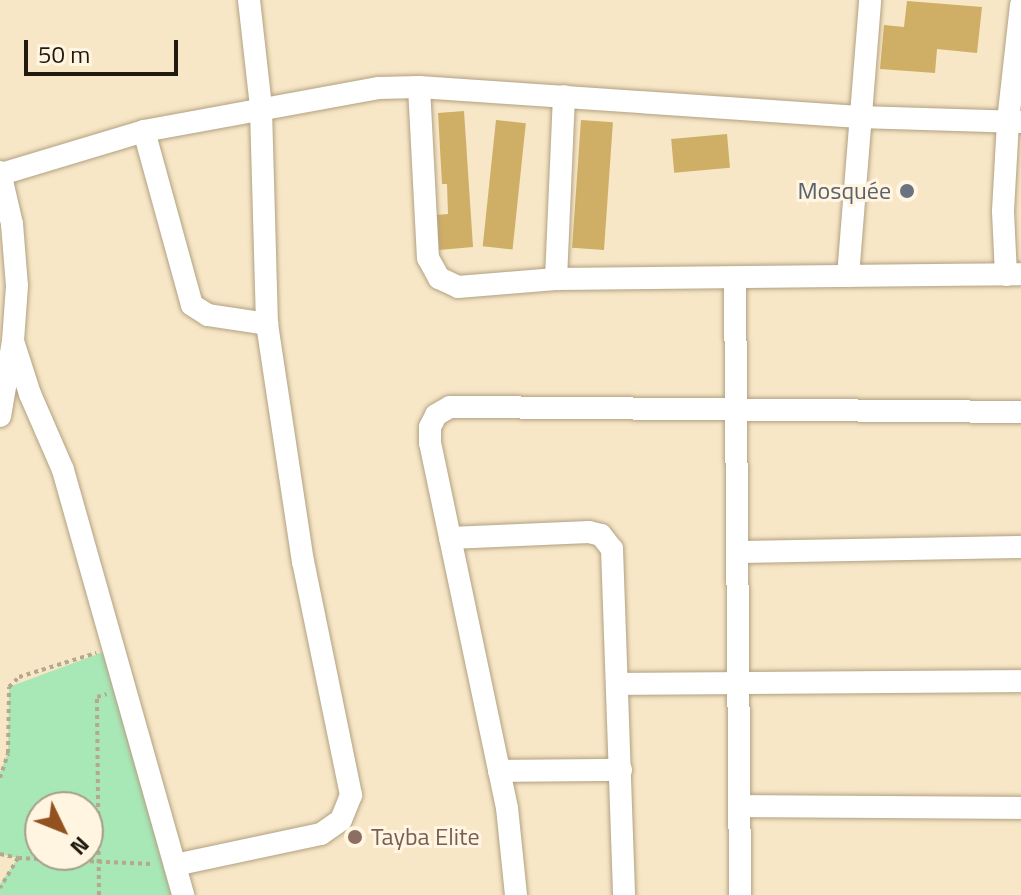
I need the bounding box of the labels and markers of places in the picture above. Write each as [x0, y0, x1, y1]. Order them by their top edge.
place label: Mosquée [798, 177, 891, 205]
marker: Mosquée [898, 182, 916, 200]
place label: Tayba Elite [371, 823, 480, 851]
marker: Tayba Elite [346, 828, 364, 846]

